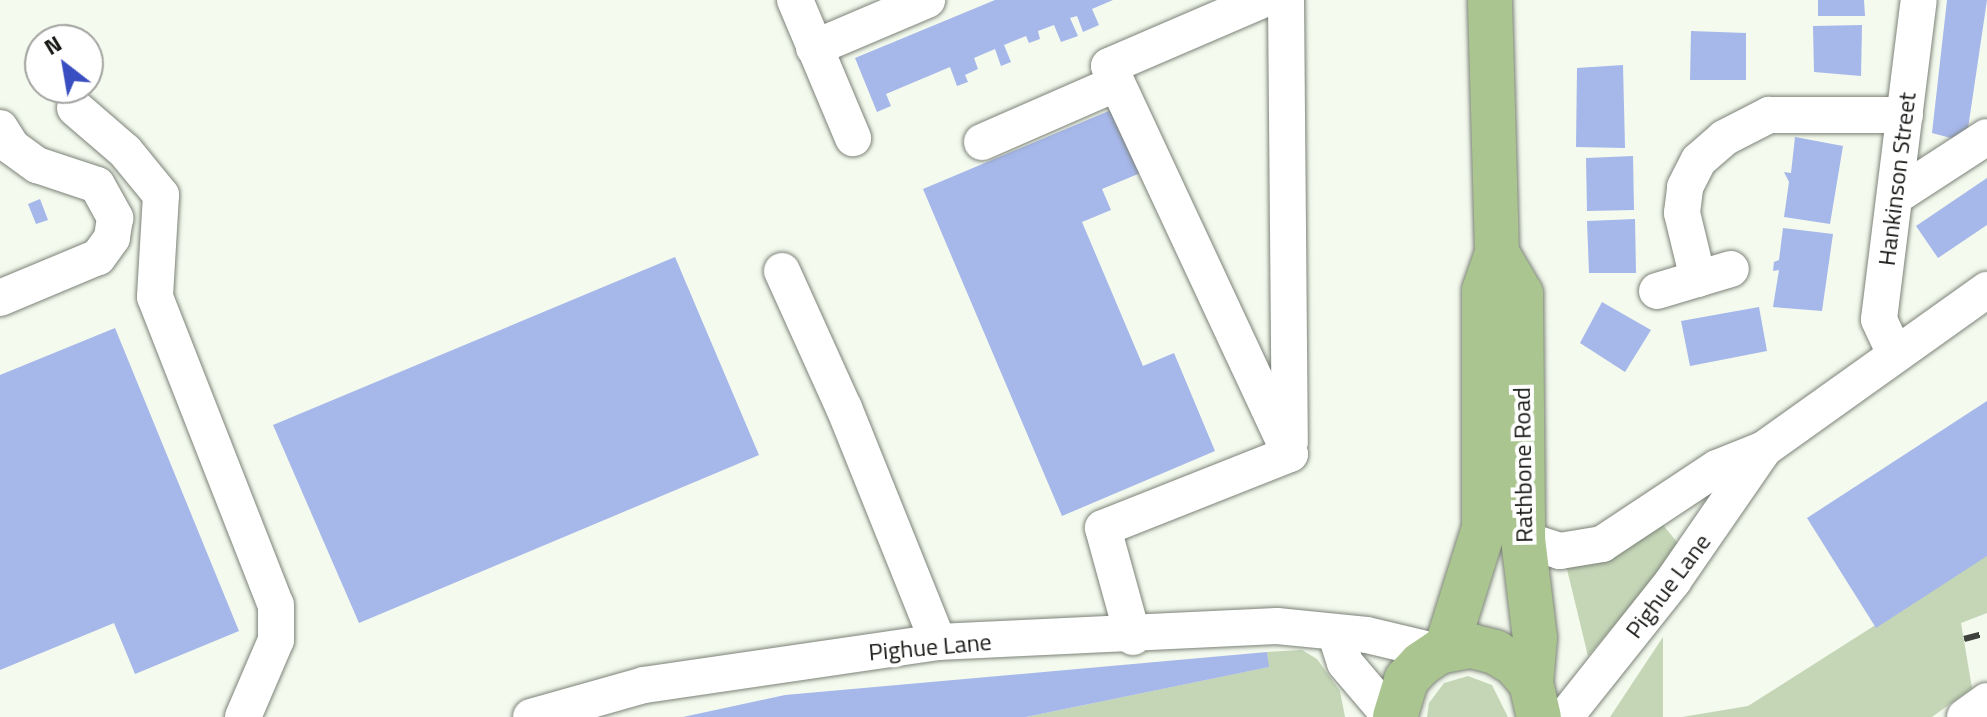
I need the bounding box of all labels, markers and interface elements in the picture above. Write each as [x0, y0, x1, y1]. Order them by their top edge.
north arrow [24, 24, 104, 104]
text: N [37, 27, 68, 64]
street label: Hankinson Street [1872, 91, 1922, 267]
street label: Rathbone Road [1507, 387, 1539, 543]
street label: Pighue Lane [1619, 528, 1717, 644]
street label: Pighue Lane [867, 627, 993, 667]

